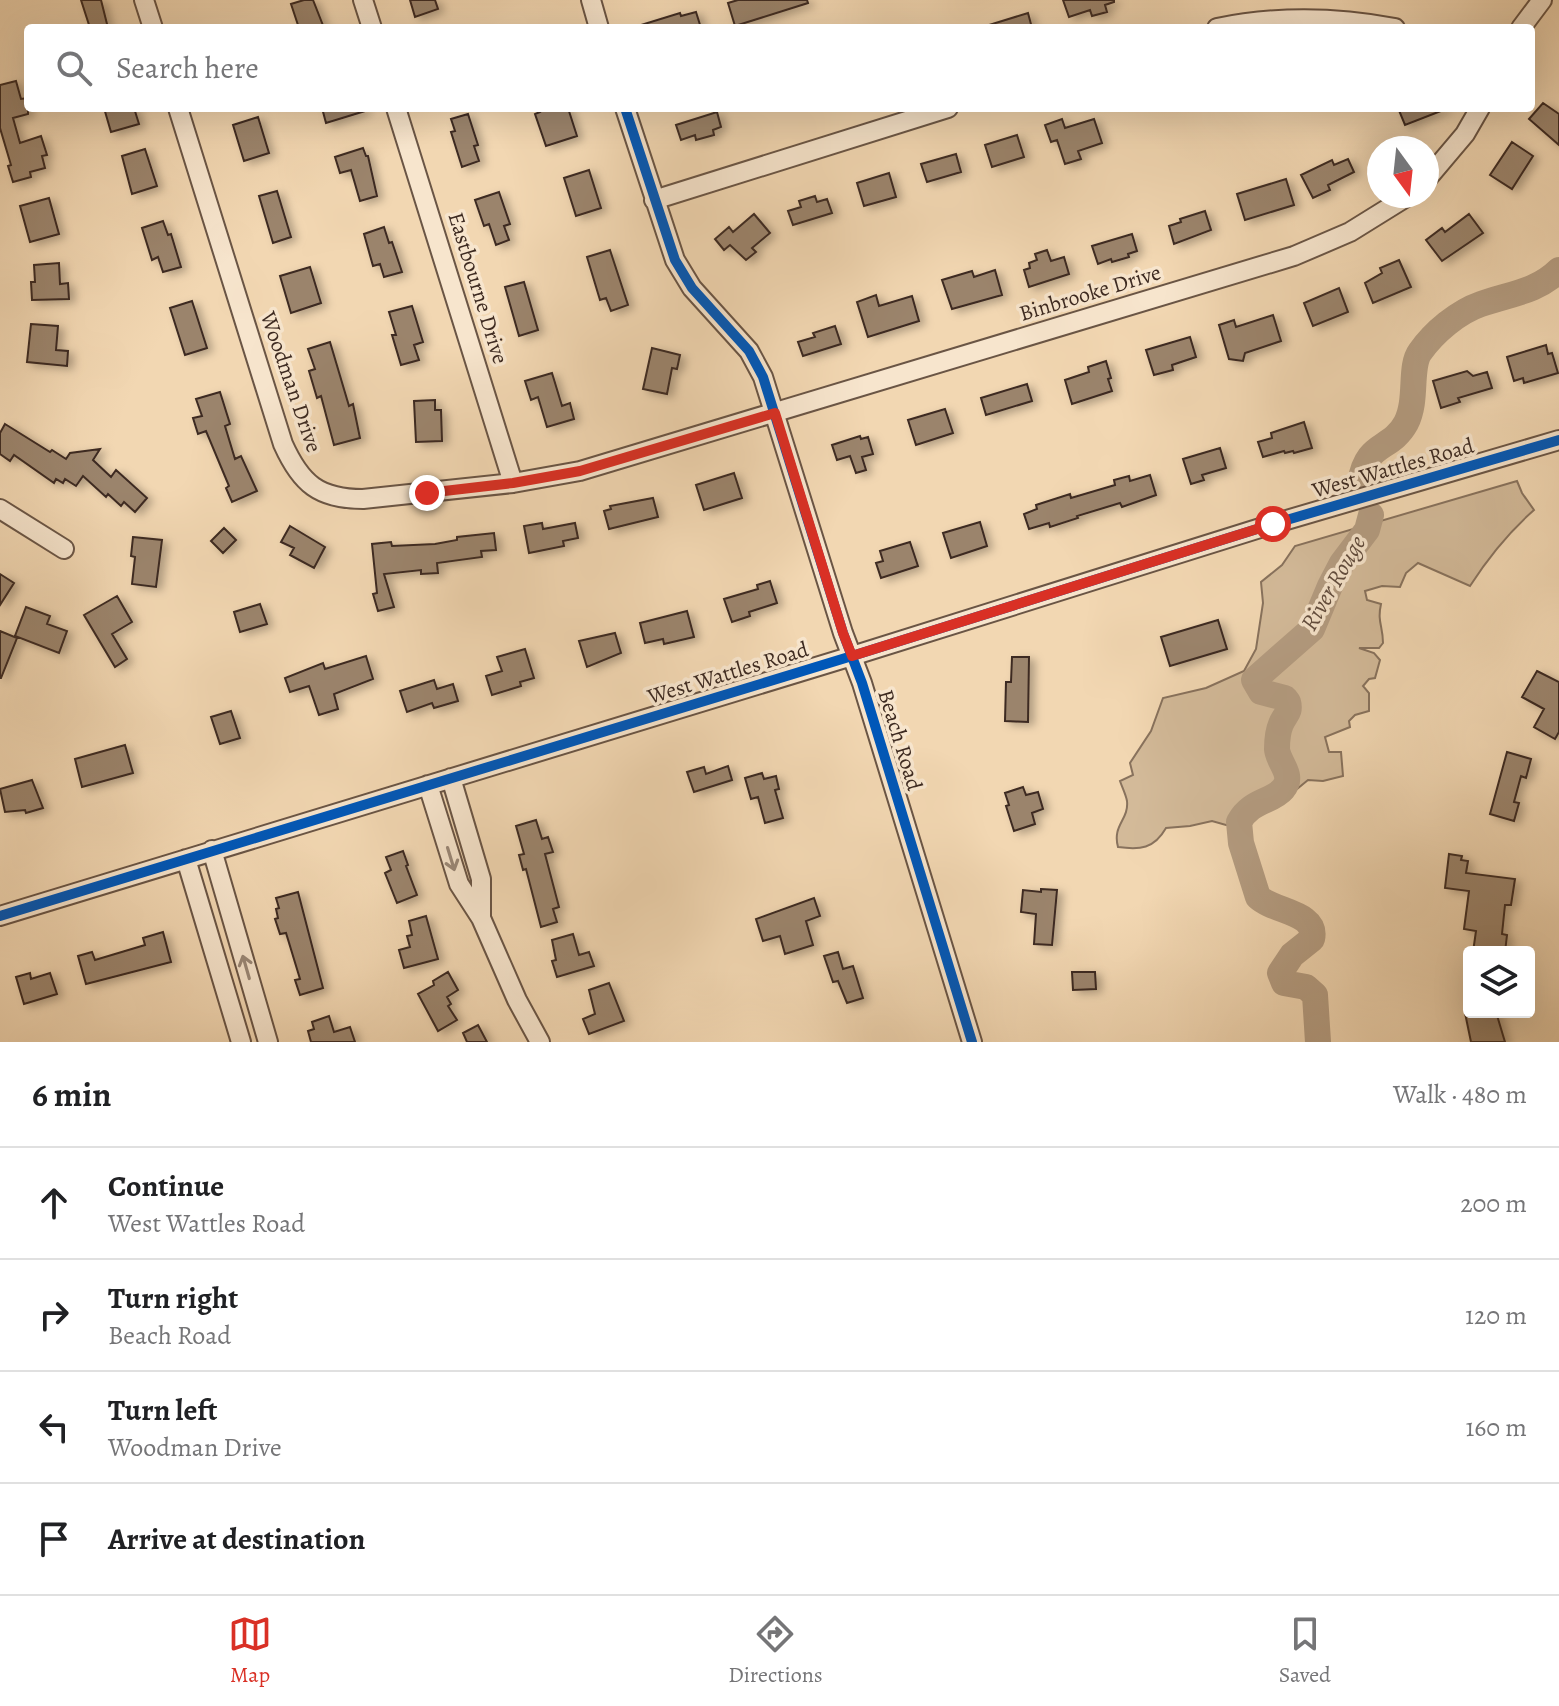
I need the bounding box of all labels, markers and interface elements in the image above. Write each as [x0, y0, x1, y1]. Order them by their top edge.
search box [24, 24, 1535, 112]
icon: search [52, 46, 96, 90]
text: Search here [116, 48, 259, 88]
north arrow [1367, 136, 1439, 208]
street label: Eastbourne Drive [441, 209, 515, 367]
street label: Binbrooke Drive [1016, 257, 1164, 329]
street label: Woodman Drive [253, 307, 329, 456]
street label: West Wattles Road [1308, 431, 1478, 506]
route end [409, 475, 445, 511]
route start [1255, 506, 1291, 542]
water label: River Rouge [1293, 529, 1373, 636]
street label: West Wattles Road [643, 634, 812, 712]
street label: Beach Road [870, 686, 930, 794]
one-way arrow [444, 846, 459, 872]
map controls [1463, 946, 1535, 1018]
button: layers [1463, 946, 1535, 1018]
one-way arrow [238, 955, 253, 981]
text: 6 min [32, 1071, 111, 1118]
text: Walk · 480 m [1393, 1077, 1527, 1112]
text: Continue [108, 1166, 224, 1206]
icon: ahead [32, 1181, 76, 1225]
text: 200 m [1460, 1186, 1527, 1221]
text: West Wattles Road [108, 1206, 305, 1241]
text: Turn right [108, 1278, 238, 1318]
icon: right [32, 1293, 76, 1337]
text: 120 m [1465, 1298, 1527, 1333]
text: Beach Road [108, 1318, 231, 1353]
text: Turn left [108, 1390, 217, 1430]
icon: left [32, 1405, 76, 1449]
text: 160 m [1465, 1410, 1527, 1445]
text: Woodman Drive [108, 1430, 282, 1465]
icon: arrive [32, 1517, 76, 1561]
text: Arrive at destination [108, 1519, 365, 1559]
tab: Map [228, 1612, 272, 1690]
tab: Directions [728, 1612, 823, 1690]
tab: Saved [1279, 1612, 1331, 1690]

